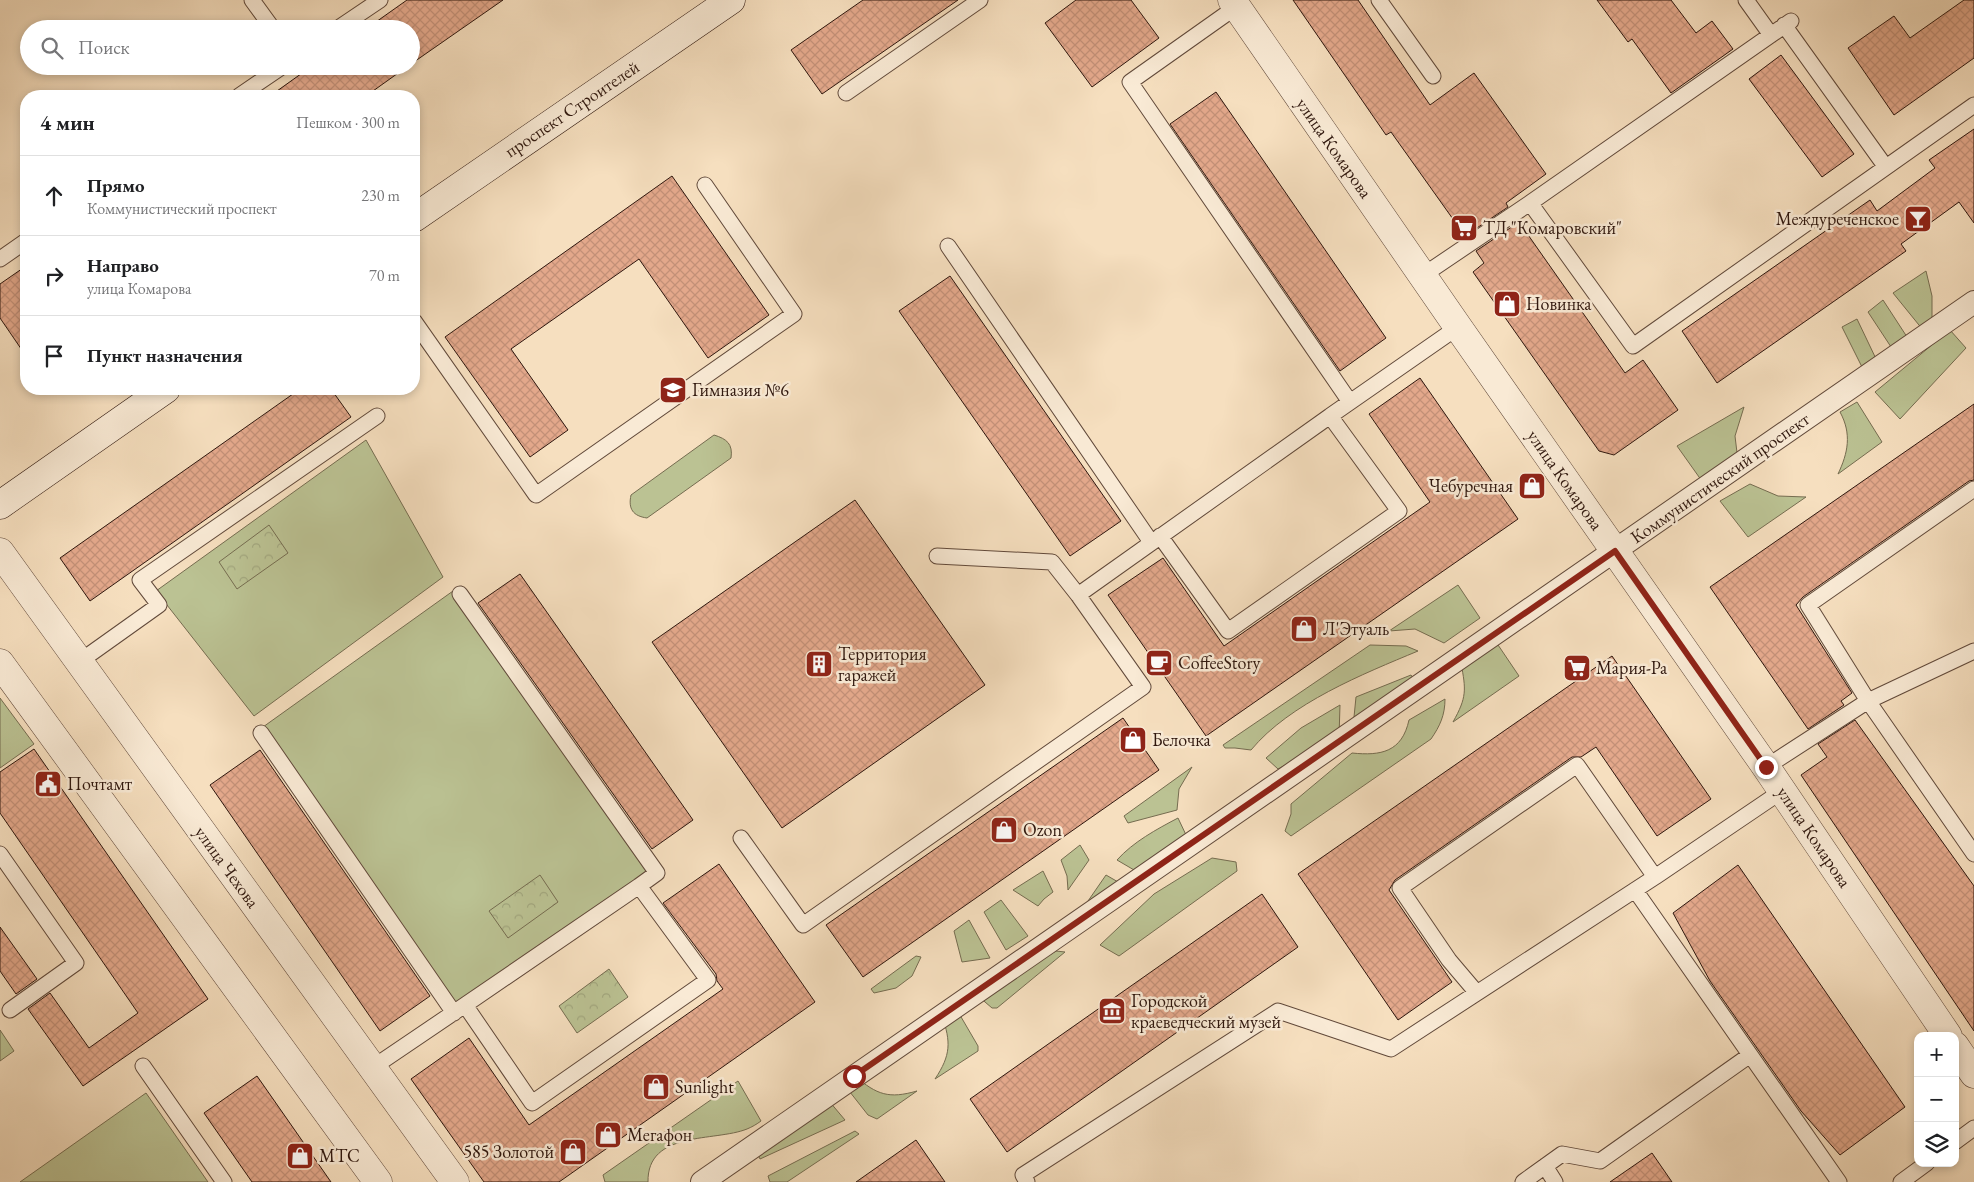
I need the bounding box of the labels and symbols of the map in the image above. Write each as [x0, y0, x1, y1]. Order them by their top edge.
street label: проспект Строителей [500, 55, 644, 162]
street label: улица Комарова [1291, 93, 1378, 203]
bar icon: Междуреченское [1903, 204, 1933, 234]
place label: Междуреченское [1776, 207, 1899, 230]
supermarket icon: ТД "Комаровский" [1449, 213, 1479, 243]
place label: ТД "Комаровский" [1483, 216, 1622, 239]
shop icon: Новинка [1492, 289, 1522, 319]
place label: Новинка [1526, 292, 1592, 315]
school or university icon: Гимназия №6 [658, 375, 688, 405]
place label: Гимназия №6 [692, 378, 789, 401]
street label: Коммунистический проспект [1626, 407, 1814, 548]
street label: улица Комарова [1522, 425, 1609, 535]
shop icon: Чебуречная [1517, 471, 1547, 501]
place label: Чебуречная [1429, 474, 1513, 497]
shop icon: Л'Этуаль [1289, 614, 1319, 644]
place label: Л'Этуаль [1323, 617, 1389, 640]
place label: Территория гаражей [838, 642, 927, 686]
cafe icon: CoffeeStory [1144, 648, 1174, 678]
building icon: Территория гаражей [804, 649, 834, 679]
place label: CoffeeStory [1178, 651, 1260, 674]
supermarket icon: Мария-Ра [1562, 653, 1592, 683]
place label: Мария-Ра [1596, 656, 1668, 679]
shop icon: Белочка [1118, 725, 1148, 755]
place label: Белочка [1152, 728, 1212, 751]
route end [1755, 756, 1778, 779]
public building icon: Почтамт [33, 769, 63, 799]
place label: Почтамт [67, 772, 133, 795]
street label: улица Комарова [1772, 782, 1857, 892]
shop icon: Ozon [989, 815, 1019, 845]
place label: Ozon [1023, 818, 1062, 841]
street label: улица Чехова [190, 821, 265, 913]
place label: Городской краеведческий музей [1131, 989, 1282, 1033]
museum icon: Городской краеведческий музей [1097, 996, 1127, 1026]
route start [843, 1065, 866, 1088]
shop icon: Sunlight [641, 1072, 671, 1102]
place label: Sunlight [675, 1075, 734, 1098]
shop icon: Мегафон [593, 1120, 623, 1150]
place label: Мегафон [627, 1123, 692, 1146]
shop icon: 585 Золотой [558, 1137, 588, 1167]
place label: 585 Золотой [463, 1140, 554, 1163]
shop icon: МТС [285, 1141, 315, 1171]
place label: МТС [319, 1144, 360, 1167]

